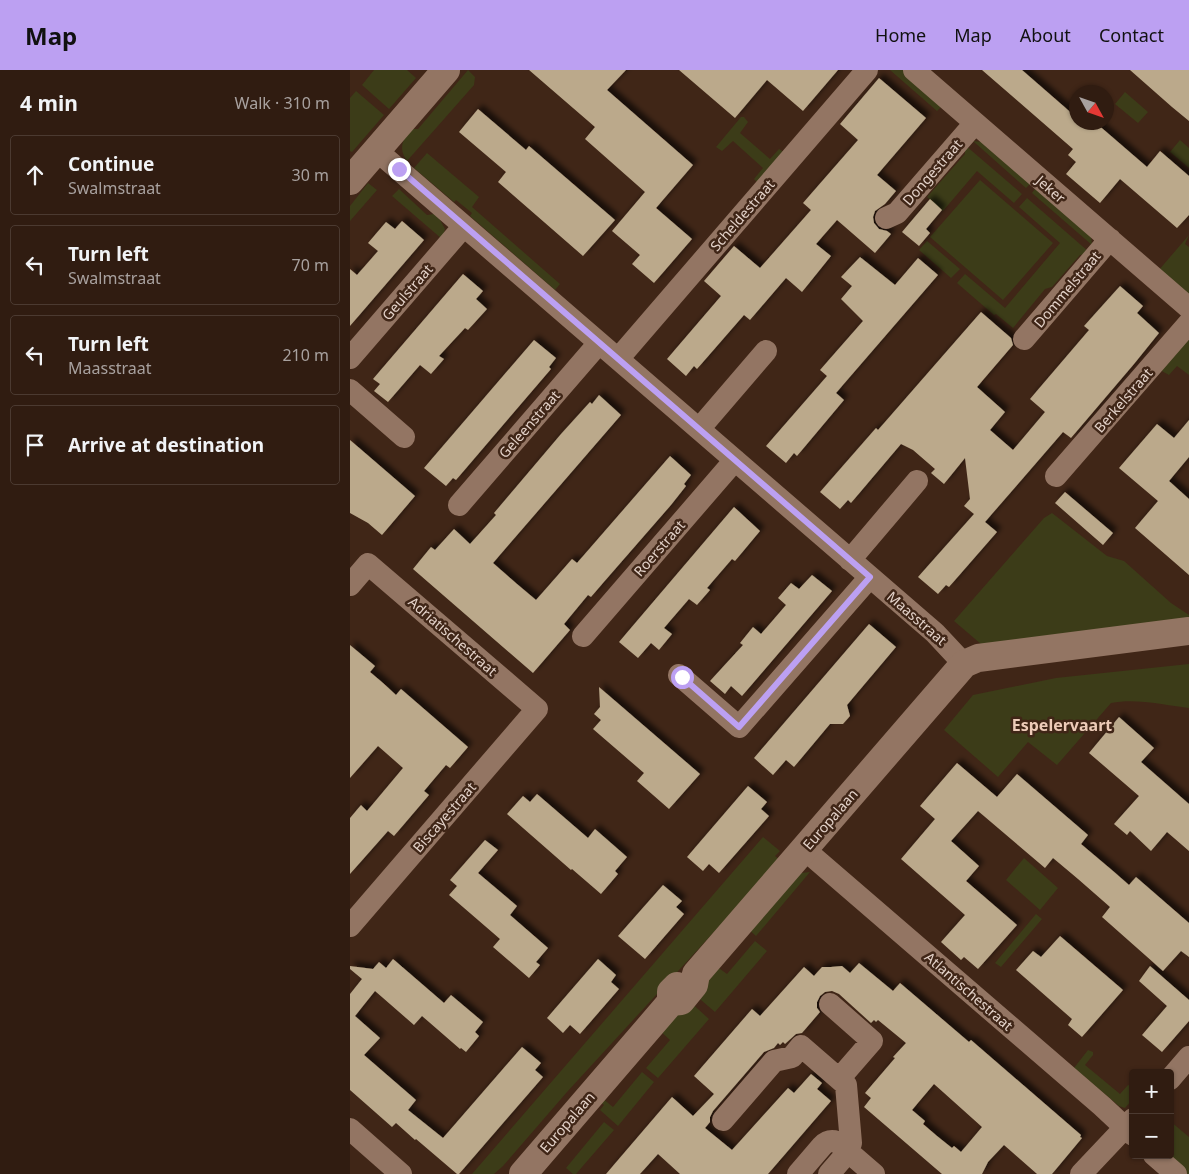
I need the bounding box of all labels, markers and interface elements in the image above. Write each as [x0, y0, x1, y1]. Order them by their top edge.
text: Map [25, 19, 77, 52]
text: Home [875, 23, 926, 47]
text: Map [954, 23, 992, 47]
text: About [1020, 23, 1071, 47]
text: Contact [1099, 23, 1164, 47]
north arrow [1069, 85, 1114, 130]
text: 4 min [20, 89, 78, 117]
text: Walk · 310 m [235, 92, 330, 114]
street label: Dongestraat [898, 135, 966, 209]
text: Continue [68, 151, 154, 177]
route end [388, 158, 411, 181]
icon: ahead [21, 161, 49, 189]
text: 30 m [292, 164, 329, 186]
street label: Jeker [1031, 170, 1070, 207]
street label: Scheldestraat [706, 175, 778, 255]
text: Swalmstraat [68, 177, 161, 199]
text: Turn left [68, 241, 149, 267]
street label: Dommelstraat [1029, 247, 1105, 331]
icon: left [21, 251, 49, 279]
text: 70 m [292, 254, 329, 276]
street label: Geulstraat [377, 260, 437, 324]
text: Swalmstraat [68, 267, 161, 289]
text: Turn left [68, 331, 149, 357]
icon: left [21, 341, 49, 369]
text: 210 m [282, 344, 329, 366]
text: Maasstraat [68, 357, 152, 379]
street label: Berkelstraat [1090, 364, 1156, 436]
street label: Geleenstraat [494, 386, 564, 462]
icon: arrive [21, 431, 49, 459]
text: Arrive at destination [68, 432, 264, 458]
street label: Roerstraat [629, 516, 689, 580]
street label: Maasstraat [883, 587, 951, 649]
street label: Adriatischestraat [405, 592, 501, 680]
route start [671, 666, 694, 689]
district label: Espelervaart [1012, 714, 1112, 736]
street label: Biscayestraat [408, 778, 480, 856]
street label: Europalaan [798, 785, 862, 853]
street label: Atlantischestraat [921, 947, 1017, 1035]
map controls [1129, 1069, 1174, 1159]
button: + [1129, 1069, 1174, 1114]
street label: Europalaan [535, 1088, 599, 1156]
button: − [1129, 1114, 1174, 1159]

